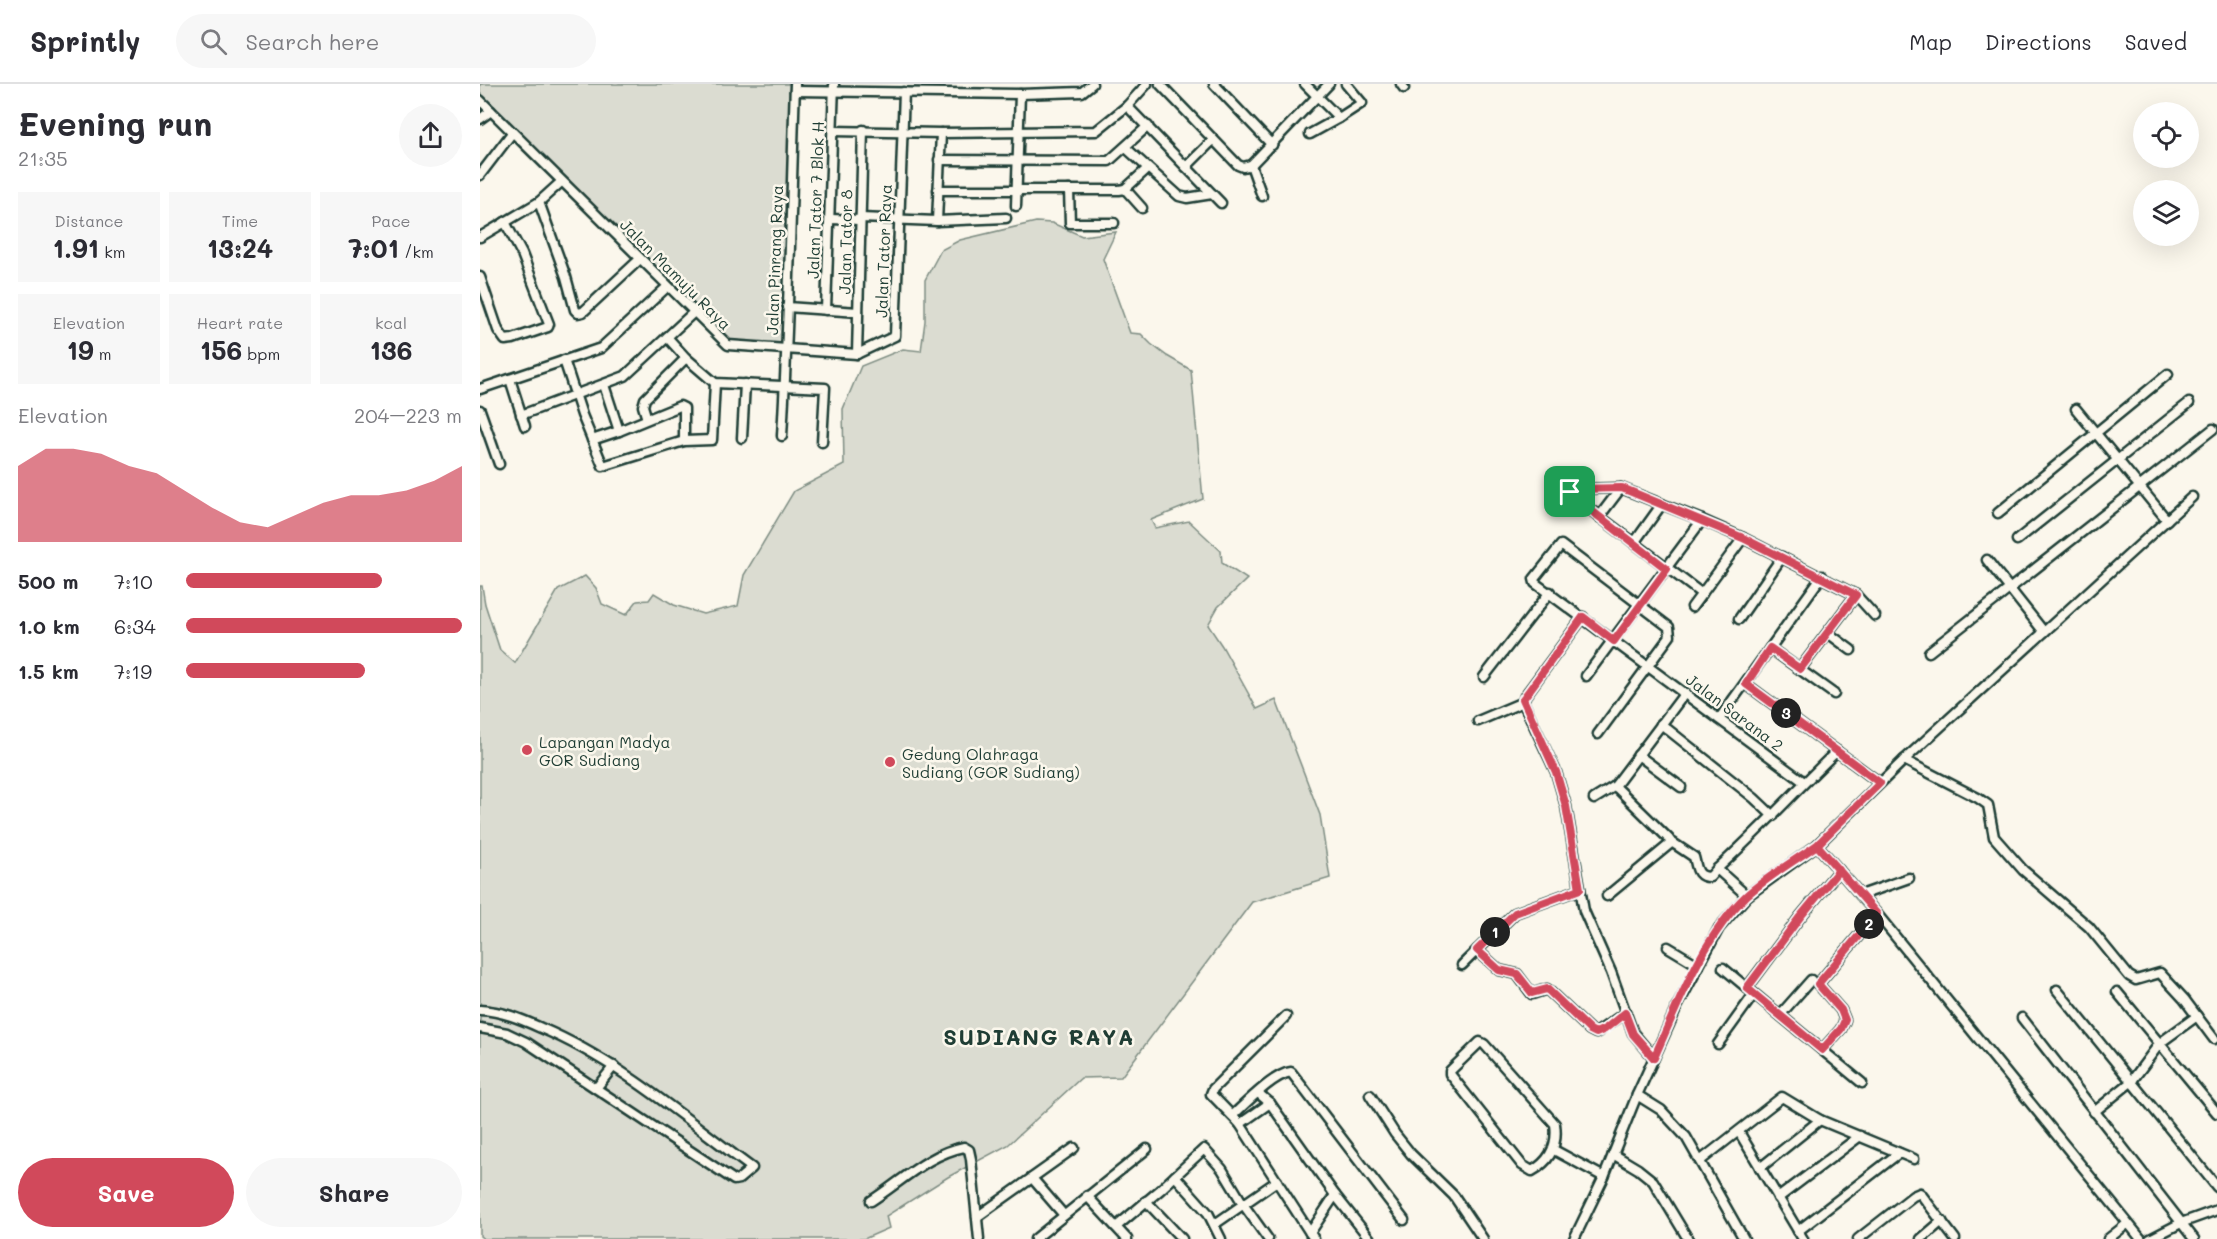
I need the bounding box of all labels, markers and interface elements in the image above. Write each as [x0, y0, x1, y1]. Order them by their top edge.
search box [176, 14, 596, 68]
text: Sprintly [30, 23, 140, 59]
icon: search [197, 25, 230, 58]
text: Search here [245, 27, 379, 56]
text: Map [1909, 28, 1952, 55]
text: Directions [1985, 28, 2092, 55]
text: Saved [2125, 28, 2187, 55]
text: Evening run [18, 101, 212, 144]
map controls [2133, 102, 2199, 246]
button: locate [2133, 102, 2199, 168]
button: share [399, 104, 462, 167]
street label: Jalan Tator 7 Blok H [802, 121, 828, 279]
text: 21:35 [18, 145, 68, 171]
button: layers [2133, 180, 2199, 246]
street label: Jalan Tator Raya [870, 184, 896, 318]
street label: Jalan Pinrang Raya [761, 185, 787, 335]
street label: Jalan Tator 8 [834, 189, 856, 295]
text: Distance [55, 210, 123, 231]
text: Time [222, 210, 258, 231]
text: Pace [371, 210, 411, 231]
street label: Jalan Mamuju Raya [616, 214, 736, 334]
text: 1.91 [52, 231, 99, 265]
text: 13:24 [207, 231, 273, 265]
text: 7:01 [348, 231, 399, 265]
text: km [99, 241, 126, 262]
text: /km [399, 241, 434, 262]
text: Elevation [53, 312, 125, 333]
text: Heart rate [197, 312, 283, 333]
text: kcal [375, 312, 407, 333]
text: 19 [66, 333, 94, 367]
text: 156 [200, 333, 242, 367]
text: 136 [370, 333, 412, 367]
text: m [94, 343, 112, 364]
text: bpm [242, 343, 280, 364]
text: Elevation [18, 402, 108, 428]
text: 204–223 m [354, 402, 462, 428]
pin [1544, 466, 1595, 517]
icon: arrive [1553, 475, 1586, 508]
text: 500 m [18, 568, 78, 594]
text: 7:10 [114, 568, 153, 594]
text: 1.0 km [18, 613, 80, 639]
text: 6:34 [114, 613, 156, 639]
text: 1.5 km [18, 658, 79, 684]
text: 7:19 [114, 658, 152, 684]
street label: Jalan Sarana 2 [1682, 669, 1788, 755]
pin: 3 [1771, 698, 1801, 728]
text: 3 [1781, 702, 1791, 723]
place label: Lapangan Madya GOR Sudiang [539, 731, 671, 770]
marker: Lapangan Madya GOR Sudiang [520, 743, 534, 757]
place label: Gedung Olahraga Sudiang (GOR Sudiang) [902, 743, 1080, 782]
marker: Gedung Olahraga Sudiang (GOR Sudiang) [883, 755, 897, 769]
pin: 2 [1854, 909, 1884, 939]
text: 2 [1865, 913, 1873, 934]
pin: 1 [1480, 917, 1510, 947]
text: 1 [1491, 921, 1499, 942]
district label: SUDIANG RAYA [943, 1022, 1135, 1051]
button: Save [18, 1158, 234, 1227]
button: Share [246, 1158, 462, 1227]

